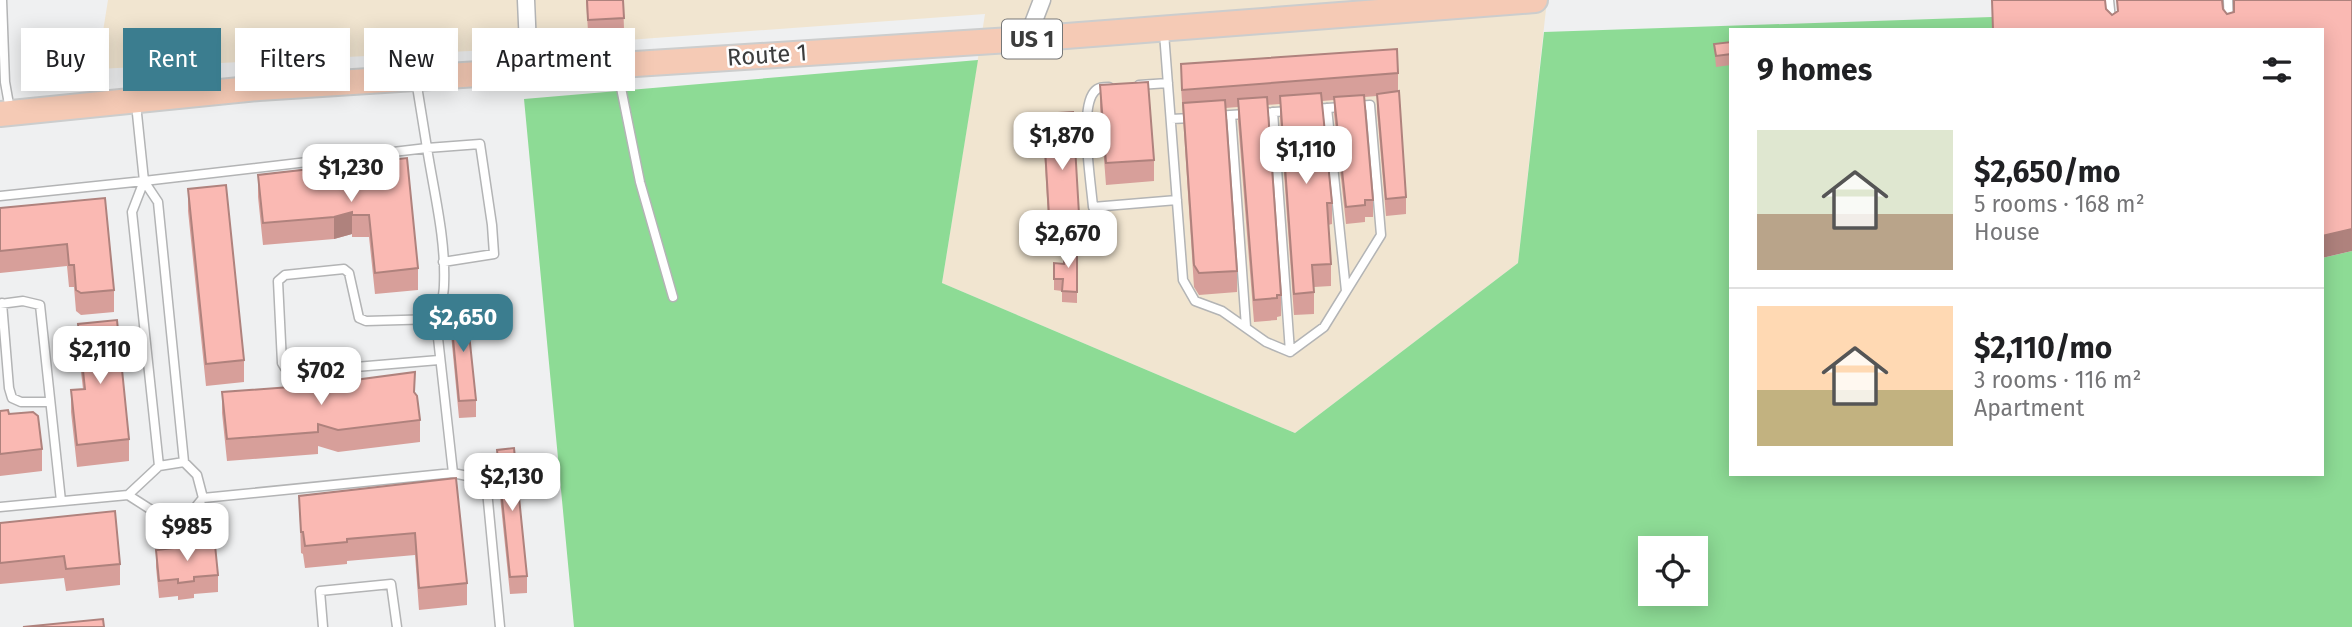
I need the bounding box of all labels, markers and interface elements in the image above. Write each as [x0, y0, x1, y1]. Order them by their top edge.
road number: US 1 [1002, 20, 1062, 58]
chip: Buy [21, 28, 109, 91]
chip: Rent [123, 28, 221, 91]
chip: Filters [235, 28, 350, 91]
chip: New [364, 28, 458, 91]
chip: Apartment [472, 28, 635, 91]
street label: Route 1 [726, 38, 808, 72]
icon: filters [2258, 51, 2296, 89]
text: 9 homes [1757, 52, 1872, 88]
pin: $1,870 [1005, 113, 1119, 172]
text: $1,870 [1030, 121, 1094, 149]
pin: $1,110 [1249, 127, 1363, 186]
text: $1,110 [1276, 135, 1336, 163]
pin: $1,230 [294, 144, 408, 204]
text: $1,230 [318, 153, 384, 181]
text: $2,650/mo [1974, 154, 2121, 190]
icon: home [1813, 158, 1897, 242]
text: 5 rooms · 168 m² [1974, 190, 2145, 218]
pin: $2,670 [1011, 210, 1125, 270]
text: House [1974, 218, 2040, 246]
text: $2,670 [1035, 219, 1101, 247]
pin: $2,650 [406, 294, 520, 354]
text: $2,650 [429, 303, 497, 331]
pin: $2,110 [43, 326, 157, 386]
text: $2,110/mo [1974, 330, 2112, 366]
icon: home [1813, 334, 1897, 418]
text: $2,110 [69, 335, 131, 363]
pin: $702 [280, 348, 362, 407]
text: $702 [297, 356, 345, 384]
text: 3 rooms · 116 m² [1974, 366, 2142, 394]
text: Apartment [1974, 394, 2084, 422]
pin: $2,130 [455, 454, 569, 513]
text: $2,130 [480, 462, 544, 490]
pin: $985 [146, 504, 228, 563]
text: $985 [162, 512, 212, 540]
map controls [1638, 536, 1708, 606]
button: locate [1638, 536, 1708, 606]

